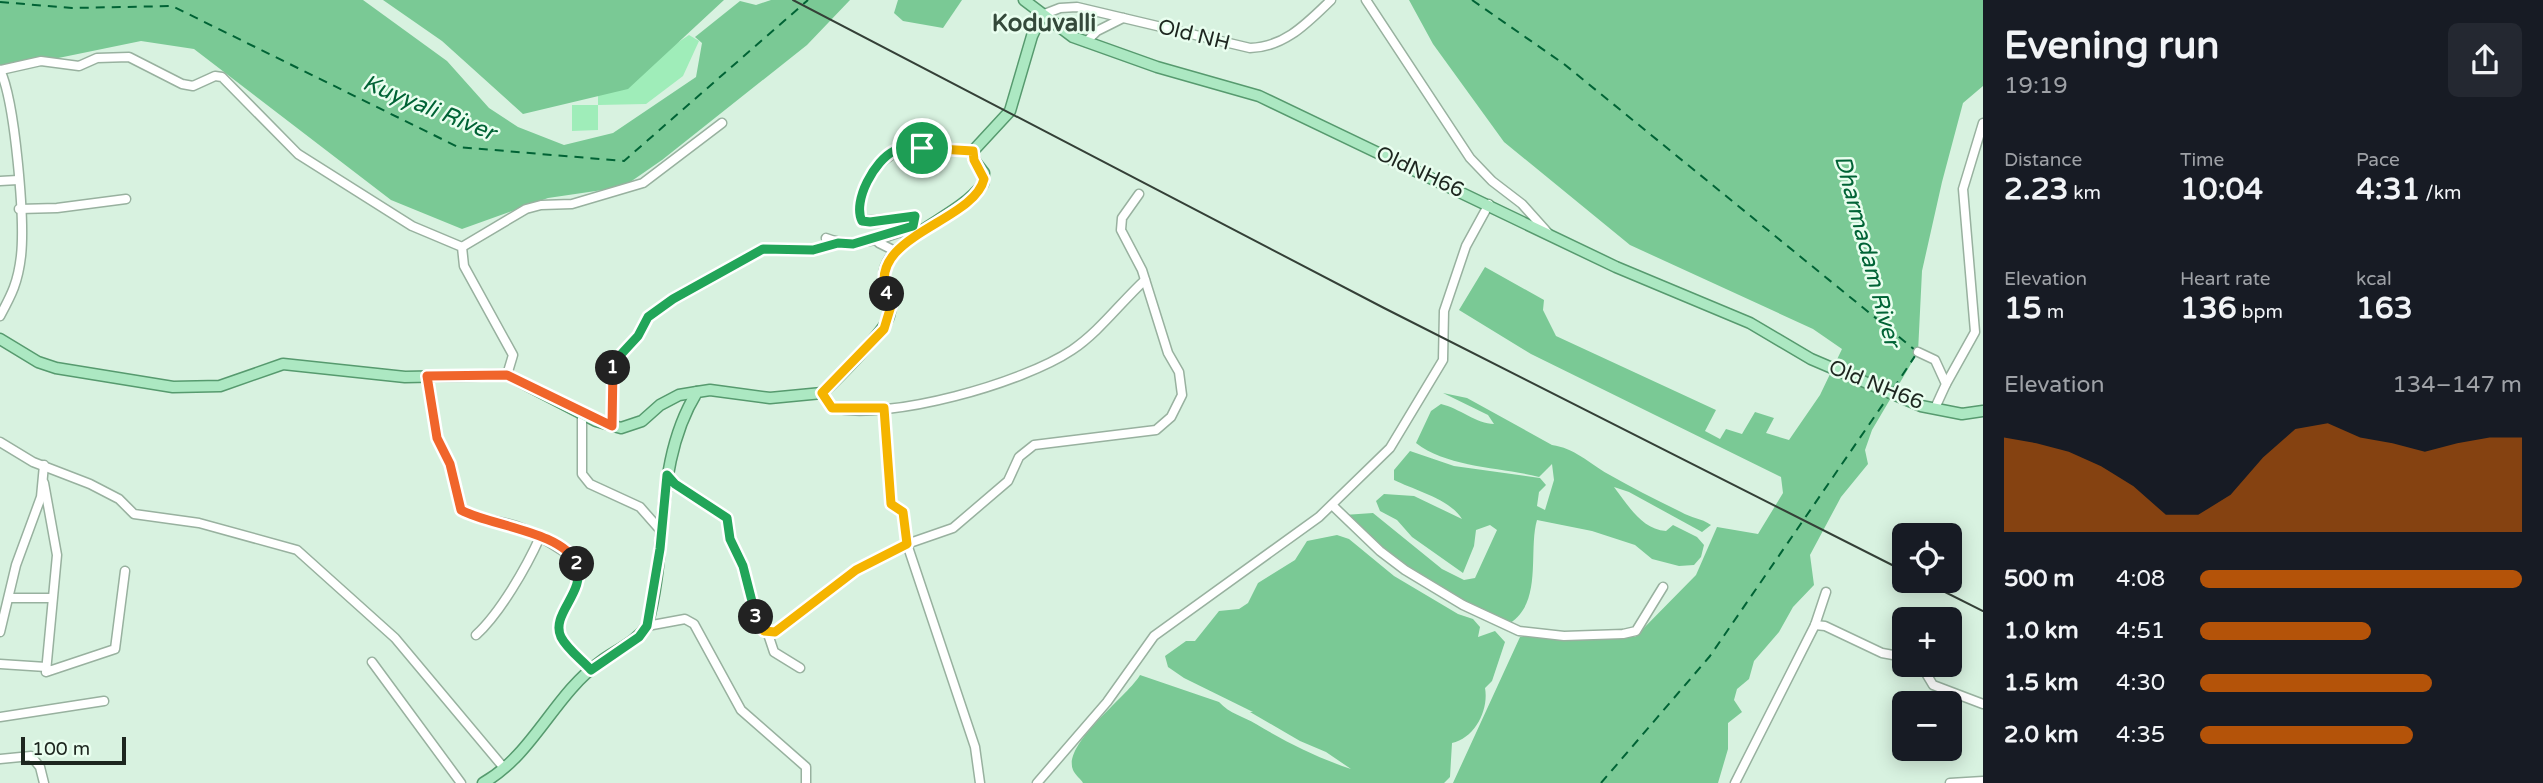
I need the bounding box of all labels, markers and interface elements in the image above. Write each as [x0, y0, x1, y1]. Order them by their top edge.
district label: Koduvalli [992, 9, 1096, 38]
street label: Old NH [1155, 14, 1233, 56]
text: Evening run [2004, 23, 2219, 69]
button: share [2448, 23, 2522, 97]
water label: Kuyyali River [359, 69, 502, 148]
text: 19:19 [2004, 72, 2068, 100]
pin [892, 118, 952, 178]
icon: arrive [903, 129, 941, 167]
street label: OldNH66 [1372, 141, 1468, 203]
text: Distance [2004, 149, 2082, 171]
text: Time [2180, 149, 2224, 171]
text: Pace [2356, 149, 2400, 171]
water label: Dharmadam River [1828, 152, 1907, 353]
text: 2.23 [2004, 171, 2068, 208]
text: 10:04 [2180, 171, 2263, 208]
text: 4:31 [2356, 171, 2420, 208]
text: km [2068, 182, 2101, 204]
text: /km [2420, 182, 2461, 204]
text: Elevation [2004, 268, 2087, 290]
text: Heart rate [2180, 268, 2271, 290]
text: kcal [2356, 268, 2392, 290]
pin: 4 [870, 276, 904, 312]
text: 4 [881, 282, 892, 304]
text: 15 [2004, 290, 2042, 327]
text: 136 [2180, 290, 2237, 327]
text: 163 [2356, 290, 2413, 327]
text: m [2042, 301, 2064, 323]
text: bpm [2237, 301, 2283, 323]
pin: 1 [596, 350, 630, 386]
street label: Old NH66 [1825, 355, 1927, 415]
text: 1 [607, 356, 618, 378]
text: Elevation [2004, 371, 2105, 399]
text: 134–147 m [2392, 371, 2522, 399]
map controls [1892, 523, 1962, 761]
button: locate [1892, 523, 1962, 593]
pin: 2 [560, 546, 594, 582]
text: 2 [571, 552, 582, 574]
text: 500 m [2004, 565, 2074, 593]
text: 4:08 [2116, 565, 2165, 593]
pin: 3 [738, 600, 774, 634]
text: 3 [750, 605, 761, 627]
button: + [1892, 607, 1962, 677]
text: 1.0 km [2004, 617, 2079, 645]
text: 4:51 [2116, 617, 2165, 645]
text: 1.5 km [2004, 669, 2079, 697]
text: 4:30 [2116, 669, 2165, 697]
button: − [1892, 691, 1962, 761]
text: 2.0 km [2004, 721, 2079, 749]
text: 4:35 [2116, 721, 2165, 749]
scale bar [21, 734, 126, 766]
text: 100 m [32, 738, 90, 760]

